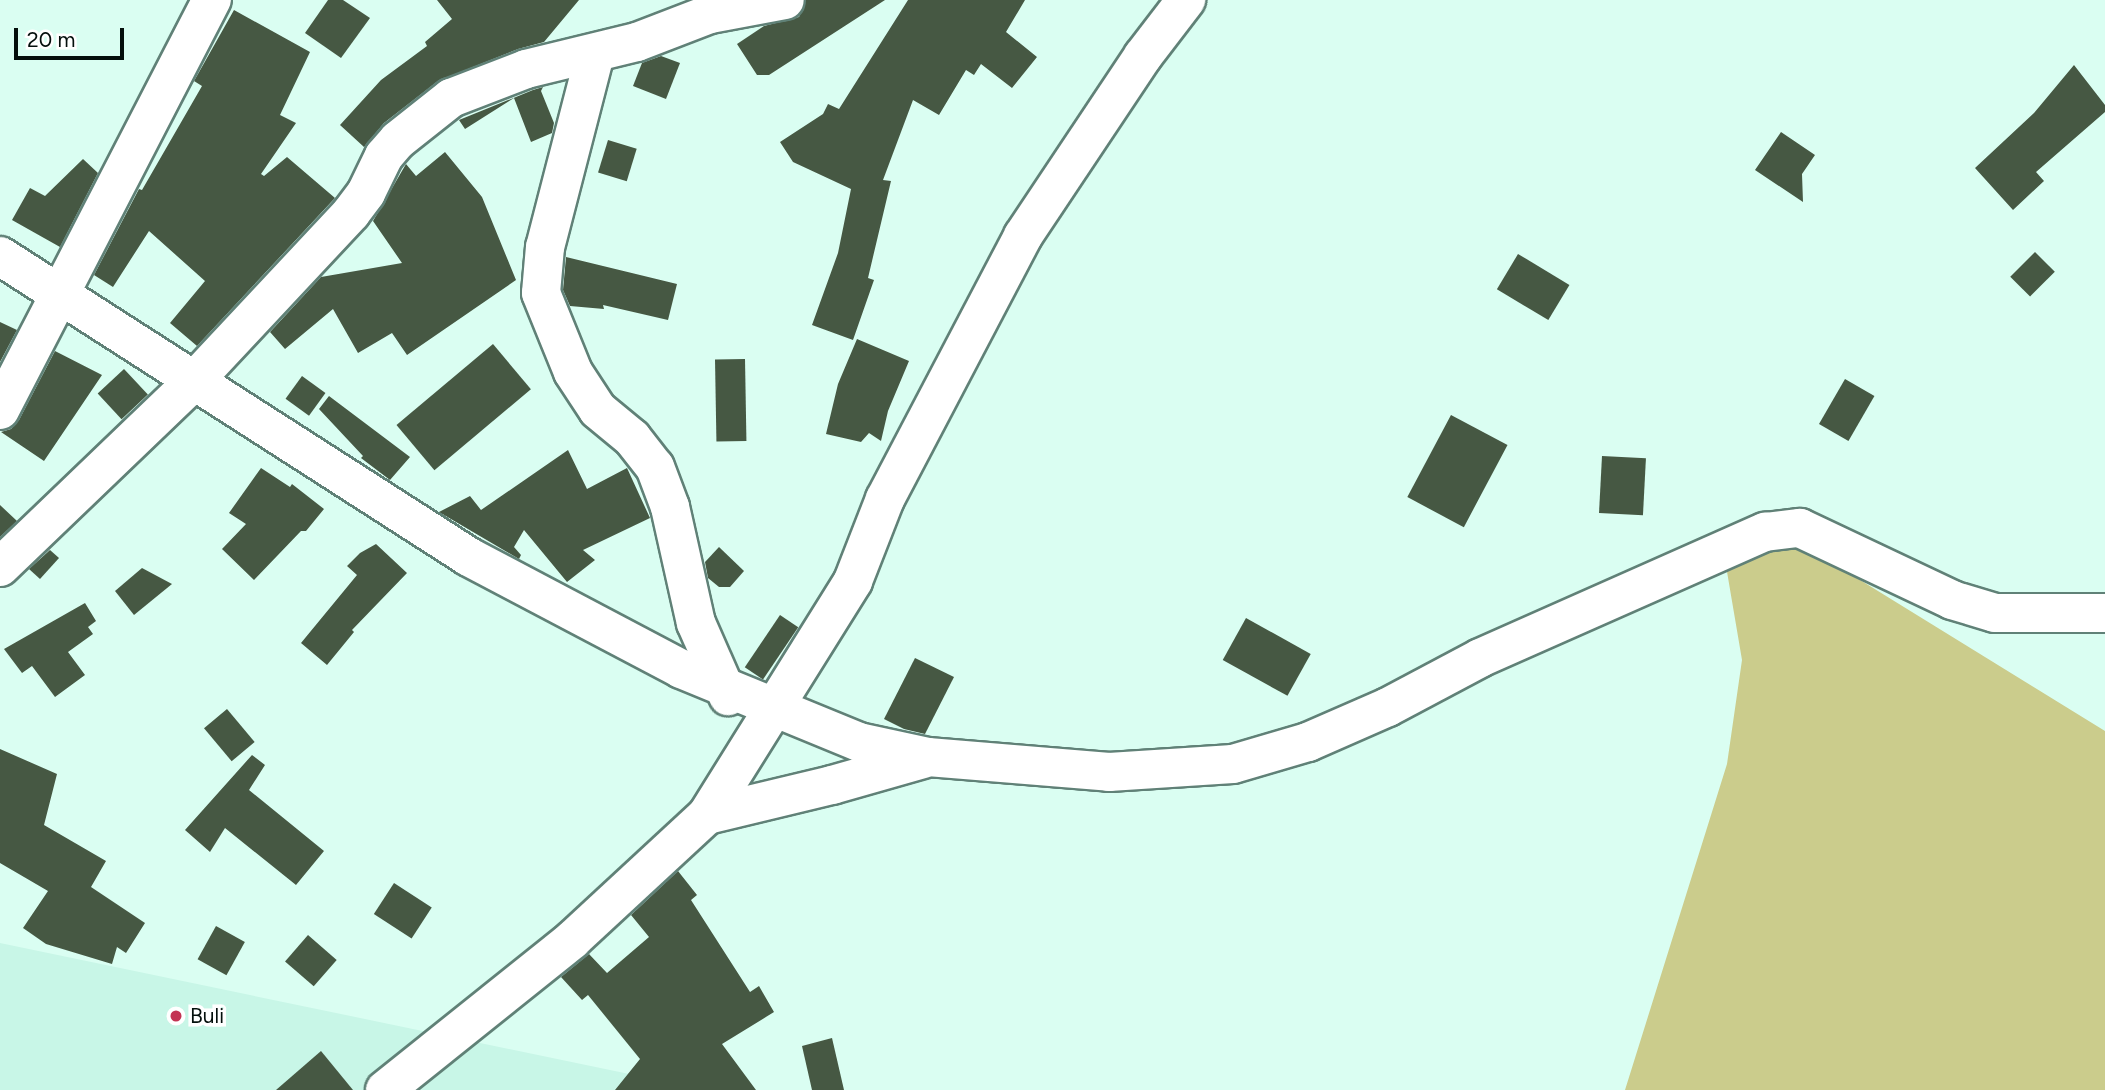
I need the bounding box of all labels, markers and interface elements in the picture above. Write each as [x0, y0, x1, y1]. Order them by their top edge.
scale bar [18, 14, 128, 58]
text: 20 m [27, 27, 75, 52]
place label: Buli [190, 1003, 224, 1029]
marker: Buli [168, 1008, 184, 1024]

